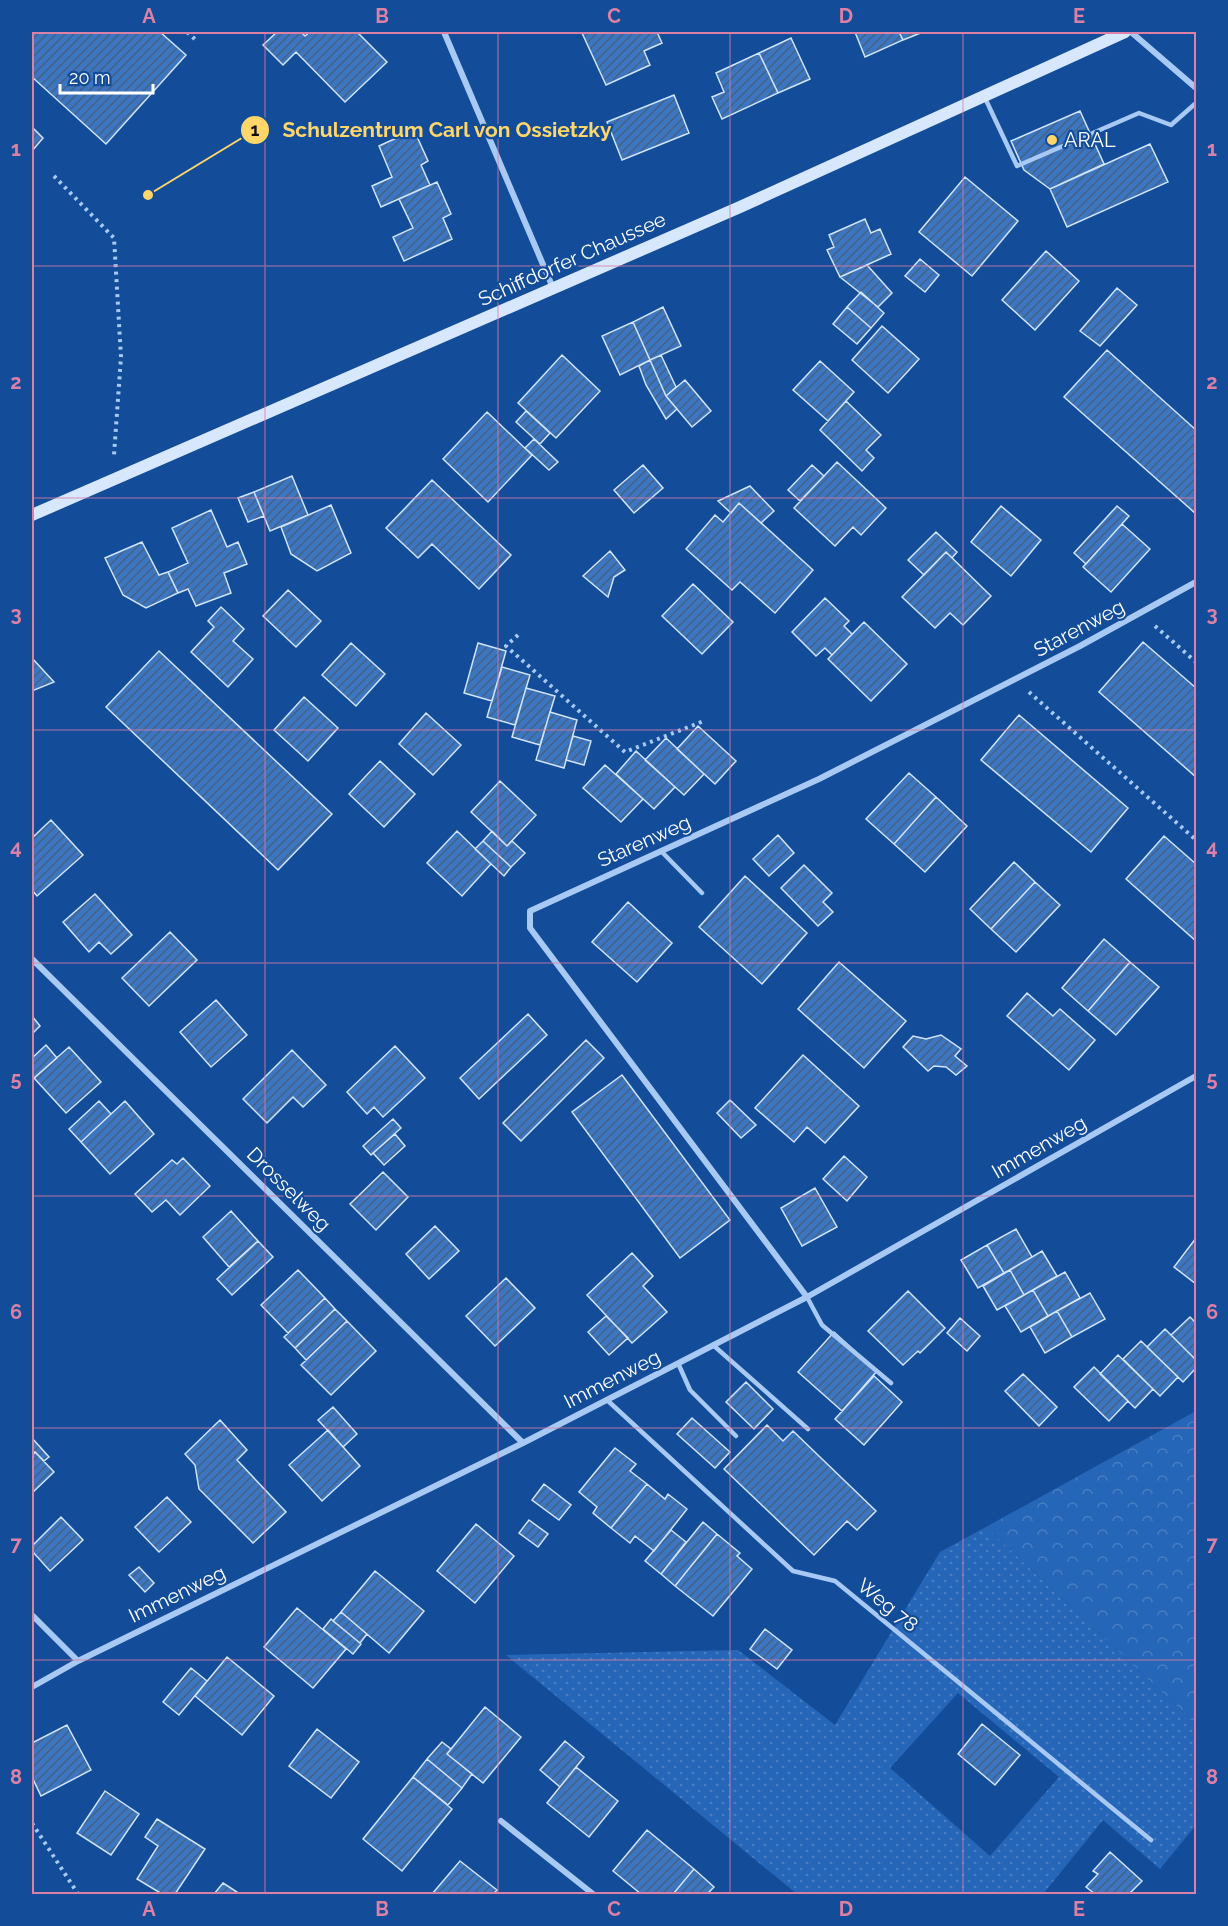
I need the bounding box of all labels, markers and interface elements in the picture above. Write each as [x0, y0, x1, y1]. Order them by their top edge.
text: A [142, 4, 156, 28]
text: B [375, 4, 389, 28]
text: C [607, 4, 621, 28]
text: D [839, 4, 853, 28]
text: E [1073, 4, 1085, 28]
scale bar [60, 57, 153, 95]
text: 20 m [69, 67, 111, 88]
callout: Schulzentrum Carl von Ossietzky [240, 111, 624, 150]
text: Schulzentrum Carl von Ossietzky [282, 117, 612, 142]
text: 1 [251, 119, 260, 140]
place label: ARAL [1064, 128, 1116, 152]
marker: ARAL [1045, 133, 1059, 147]
text: 1 [11, 137, 21, 161]
text: 1 [1207, 137, 1217, 161]
street label: Schiffdorfer Chaussee [475, 207, 670, 311]
text: 2 [10, 370, 22, 394]
text: 2 [1206, 370, 1218, 394]
street label: Starenweg [1029, 594, 1129, 662]
text: 3 [10, 602, 22, 626]
text: 3 [1206, 602, 1218, 626]
street label: Starenweg [594, 810, 694, 872]
text: 4 [10, 835, 22, 859]
text: 4 [1206, 835, 1218, 859]
text: 5 [10, 1067, 22, 1091]
text: 5 [1206, 1067, 1218, 1091]
street label: Immenweg [988, 1110, 1090, 1184]
street label: Drosselweg [242, 1142, 336, 1236]
text: 6 [10, 1300, 22, 1324]
text: 6 [1206, 1300, 1218, 1324]
street label: Immenweg [560, 1344, 664, 1414]
text: 7 [10, 1532, 22, 1556]
text: 7 [1206, 1532, 1218, 1556]
street label: Immenweg [125, 1560, 229, 1628]
street label: Weg 78 [853, 1573, 923, 1637]
text: 8 [10, 1765, 22, 1789]
text: 8 [1206, 1765, 1218, 1789]
text: A [142, 1897, 156, 1921]
text: B [375, 1897, 389, 1921]
text: C [607, 1897, 621, 1921]
text: D [839, 1897, 853, 1921]
text: E [1073, 1897, 1085, 1921]

